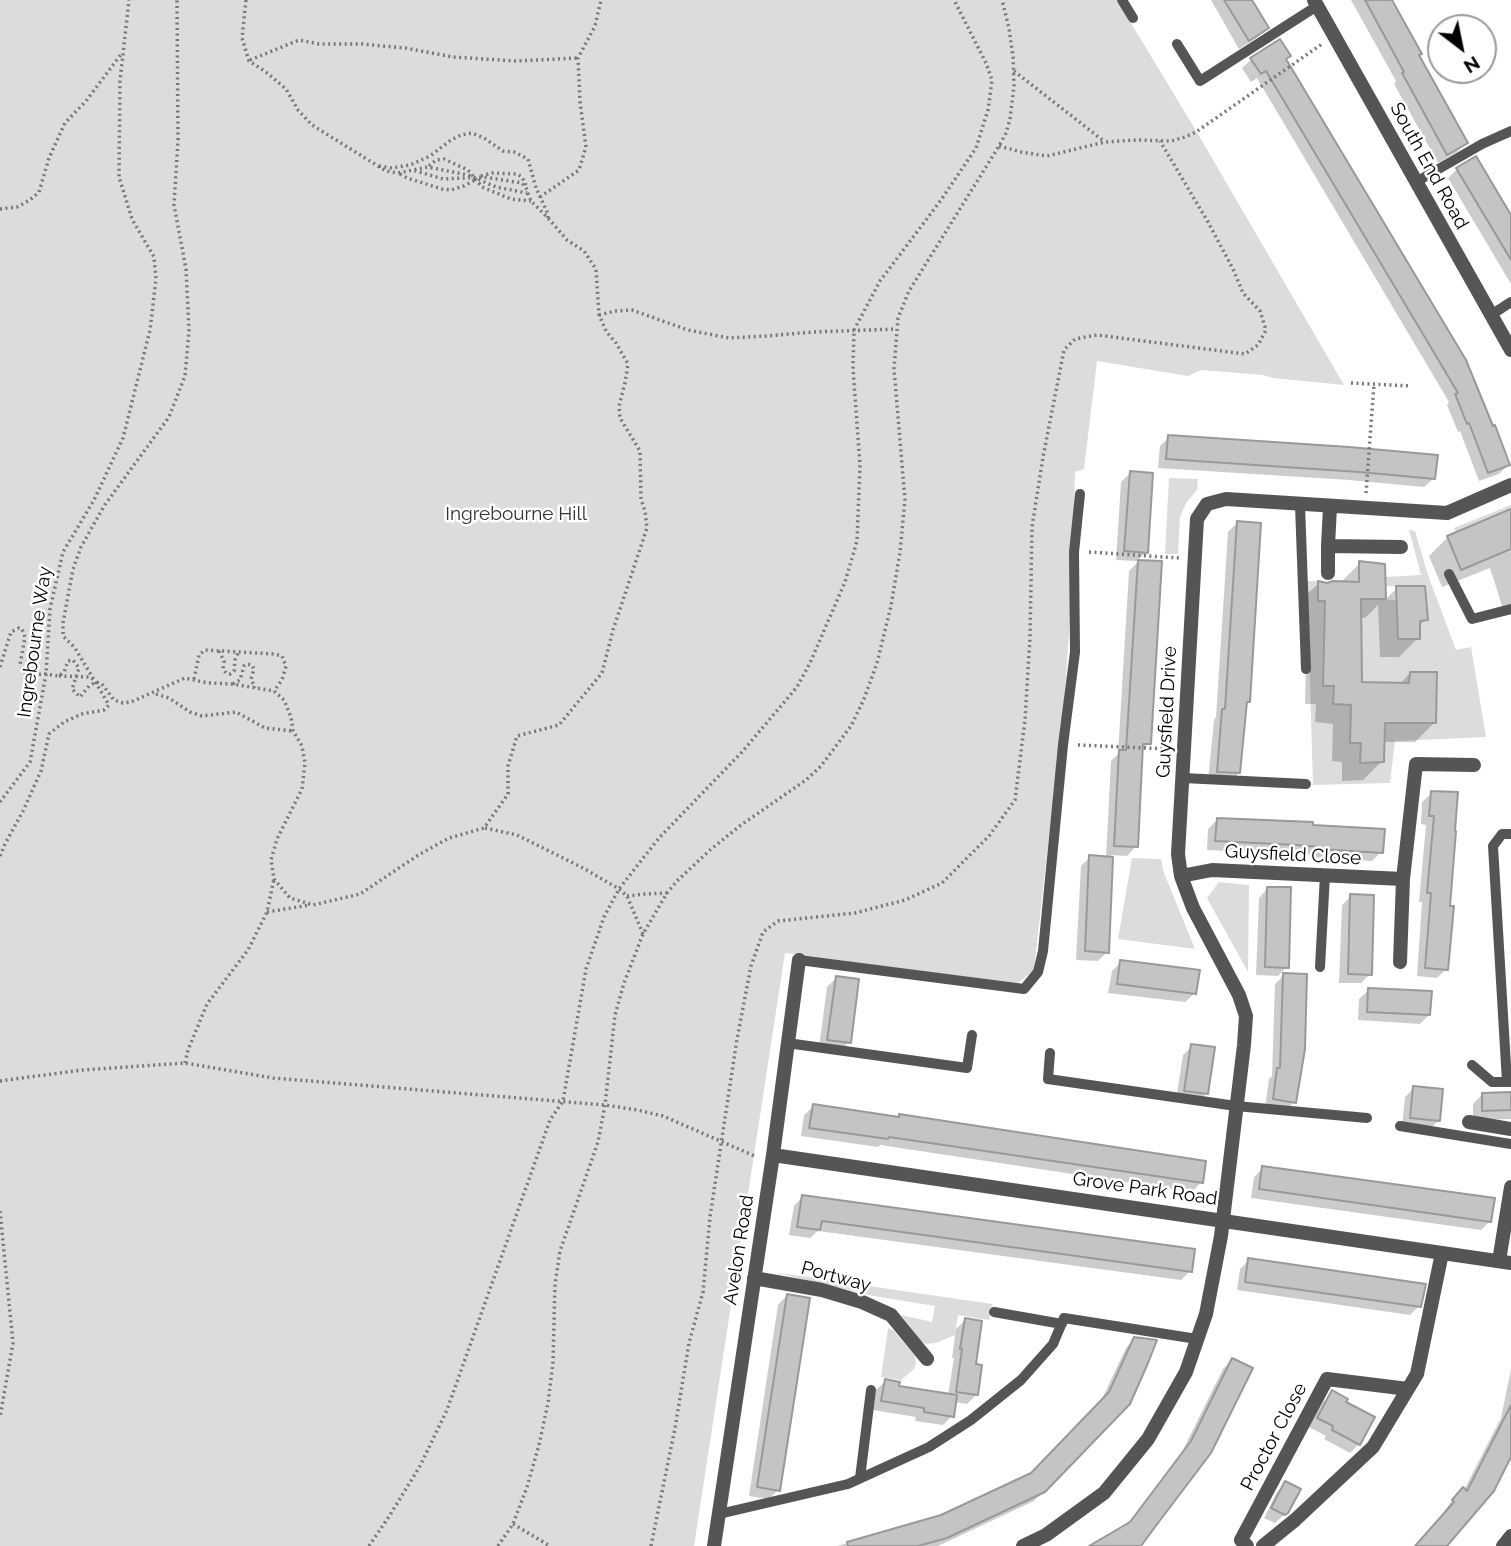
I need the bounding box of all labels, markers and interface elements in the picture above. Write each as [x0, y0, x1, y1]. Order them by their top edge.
north arrow [1427, 14, 1497, 84]
text: N [1460, 52, 1484, 78]
street label: South End Road [1385, 99, 1473, 233]
park label: Ingrebourne Hill [445, 503, 587, 525]
street label: Ingrebourne Way [13, 565, 57, 719]
street label: Guysfield Drive [1152, 645, 1182, 779]
street label: Guysfield Close [1224, 840, 1362, 870]
street label: Grove Park Road [1071, 1168, 1219, 1210]
street label: Avelon Road [719, 1193, 759, 1307]
street label: Portway [799, 1257, 873, 1297]
street label: Proctor Close [1236, 1379, 1312, 1495]

